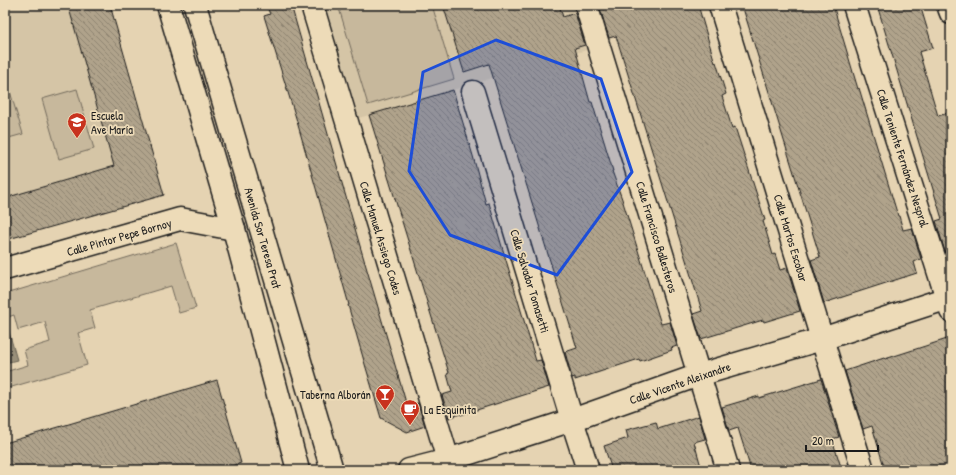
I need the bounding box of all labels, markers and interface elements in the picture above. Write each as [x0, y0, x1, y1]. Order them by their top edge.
street label: Calle Teniente Fernández Nespral [873, 87, 934, 230]
place label: Escuela Ave María [91, 107, 133, 138]
school or university icon: Escuela Ave María [66, 111, 88, 139]
street label: Calle Manuel Assiego Codes [356, 179, 406, 297]
street label: Calle Francisco Ballesteros [632, 179, 682, 295]
street label: Avenida Sor Teresa Prat [240, 185, 286, 291]
street label: Calle Martos Escobar [770, 192, 812, 284]
street label: Calle Pintor Pepe Bornoy [65, 214, 173, 260]
street label: Calle Salvador Tomasetti [506, 227, 554, 335]
street label: Calle Vicente Aleixandre [627, 358, 733, 408]
bar icon: Taberna Alborán [374, 383, 396, 411]
place label: Taberna Alborán [300, 386, 371, 403]
cafe icon: La Esquinita [399, 398, 421, 426]
place label: La Esquinita [424, 401, 476, 418]
scale bar [806, 427, 878, 453]
text: 20 m [812, 432, 834, 449]

